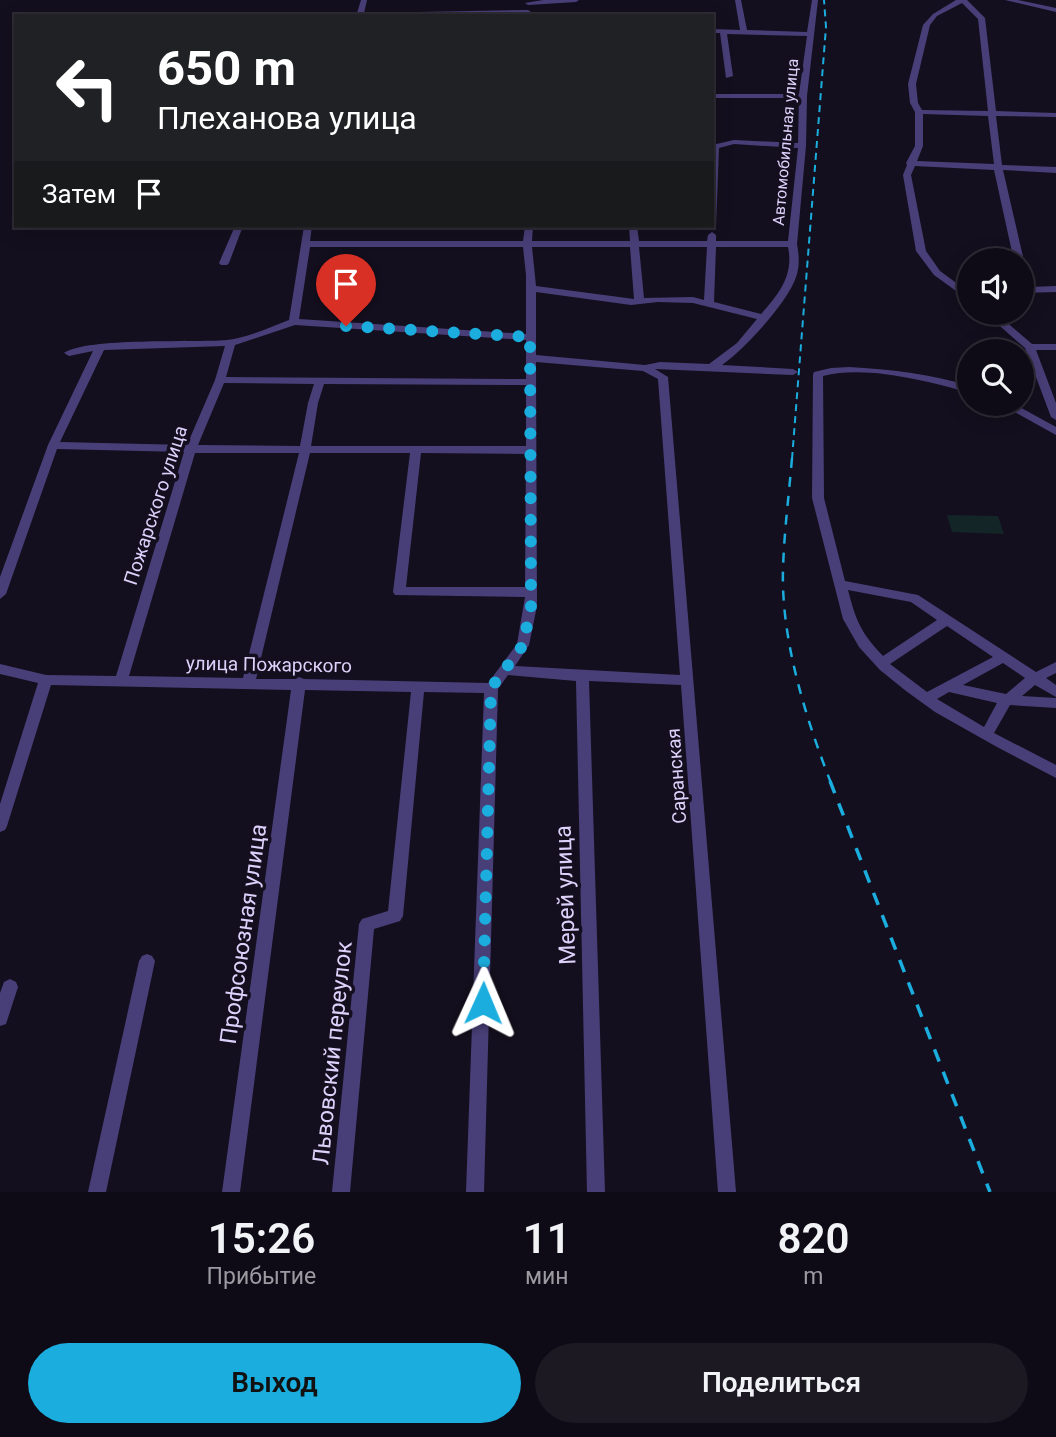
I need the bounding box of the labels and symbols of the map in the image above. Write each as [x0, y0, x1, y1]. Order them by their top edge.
street label: Автомобильная улица [769, 58, 802, 226]
pin [316, 254, 376, 326]
street label: Пожарского улица [119, 423, 192, 588]
street label: улица Пожарского [186, 652, 352, 677]
street label: Саранская [662, 727, 691, 824]
street label: Профсоюзная улица [215, 822, 272, 1046]
street label: Мерей улица [550, 825, 581, 965]
street label: Львовский переулок [307, 939, 358, 1166]
position arrow [446, 966, 520, 1040]

